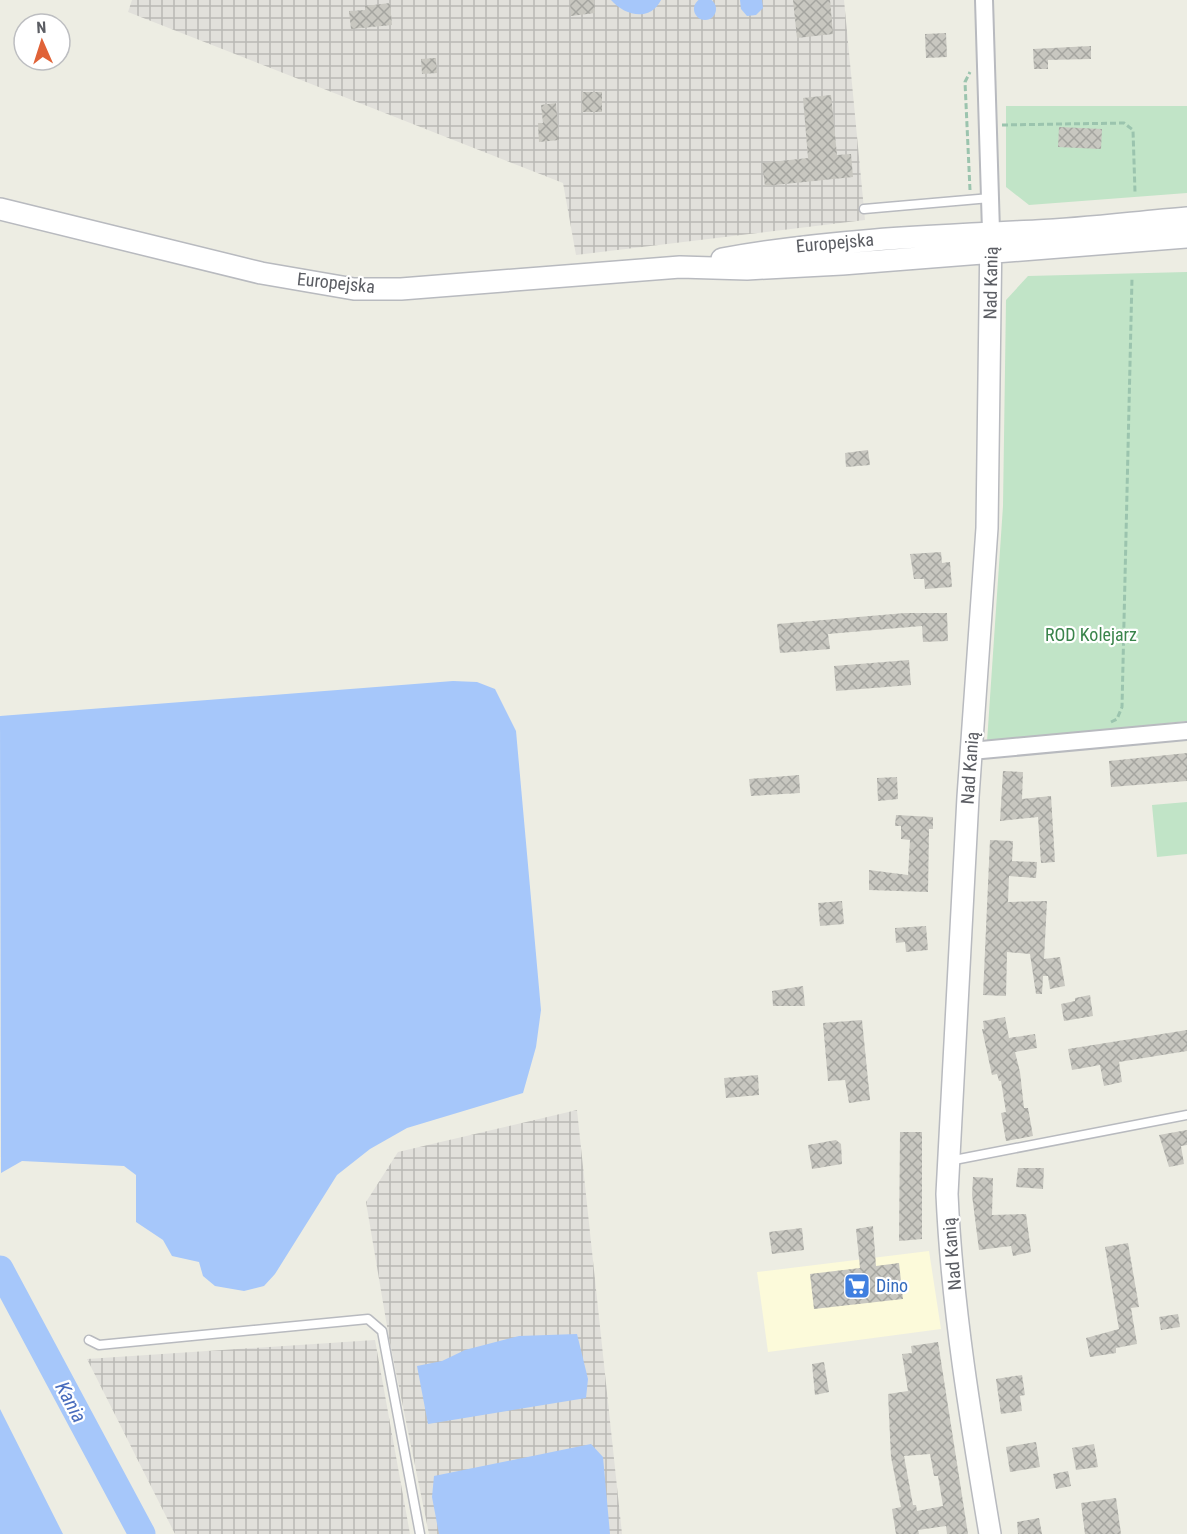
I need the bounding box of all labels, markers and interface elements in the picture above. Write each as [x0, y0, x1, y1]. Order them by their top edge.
north arrow [12, 12, 72, 72]
text: N [36, 18, 47, 37]
street label: Europejska [795, 229, 875, 256]
street label: Nad Kanią [979, 246, 1002, 320]
street label: Europejska [296, 268, 376, 297]
park label: ROD Kolejarz [1045, 624, 1137, 645]
street label: Nad Kanią [956, 731, 983, 805]
street label: Nad Kanią [938, 1217, 965, 1291]
supermarket icon: Dino [842, 1271, 872, 1301]
place label: Dino [876, 1275, 908, 1296]
water label: Kania [50, 1377, 92, 1427]

